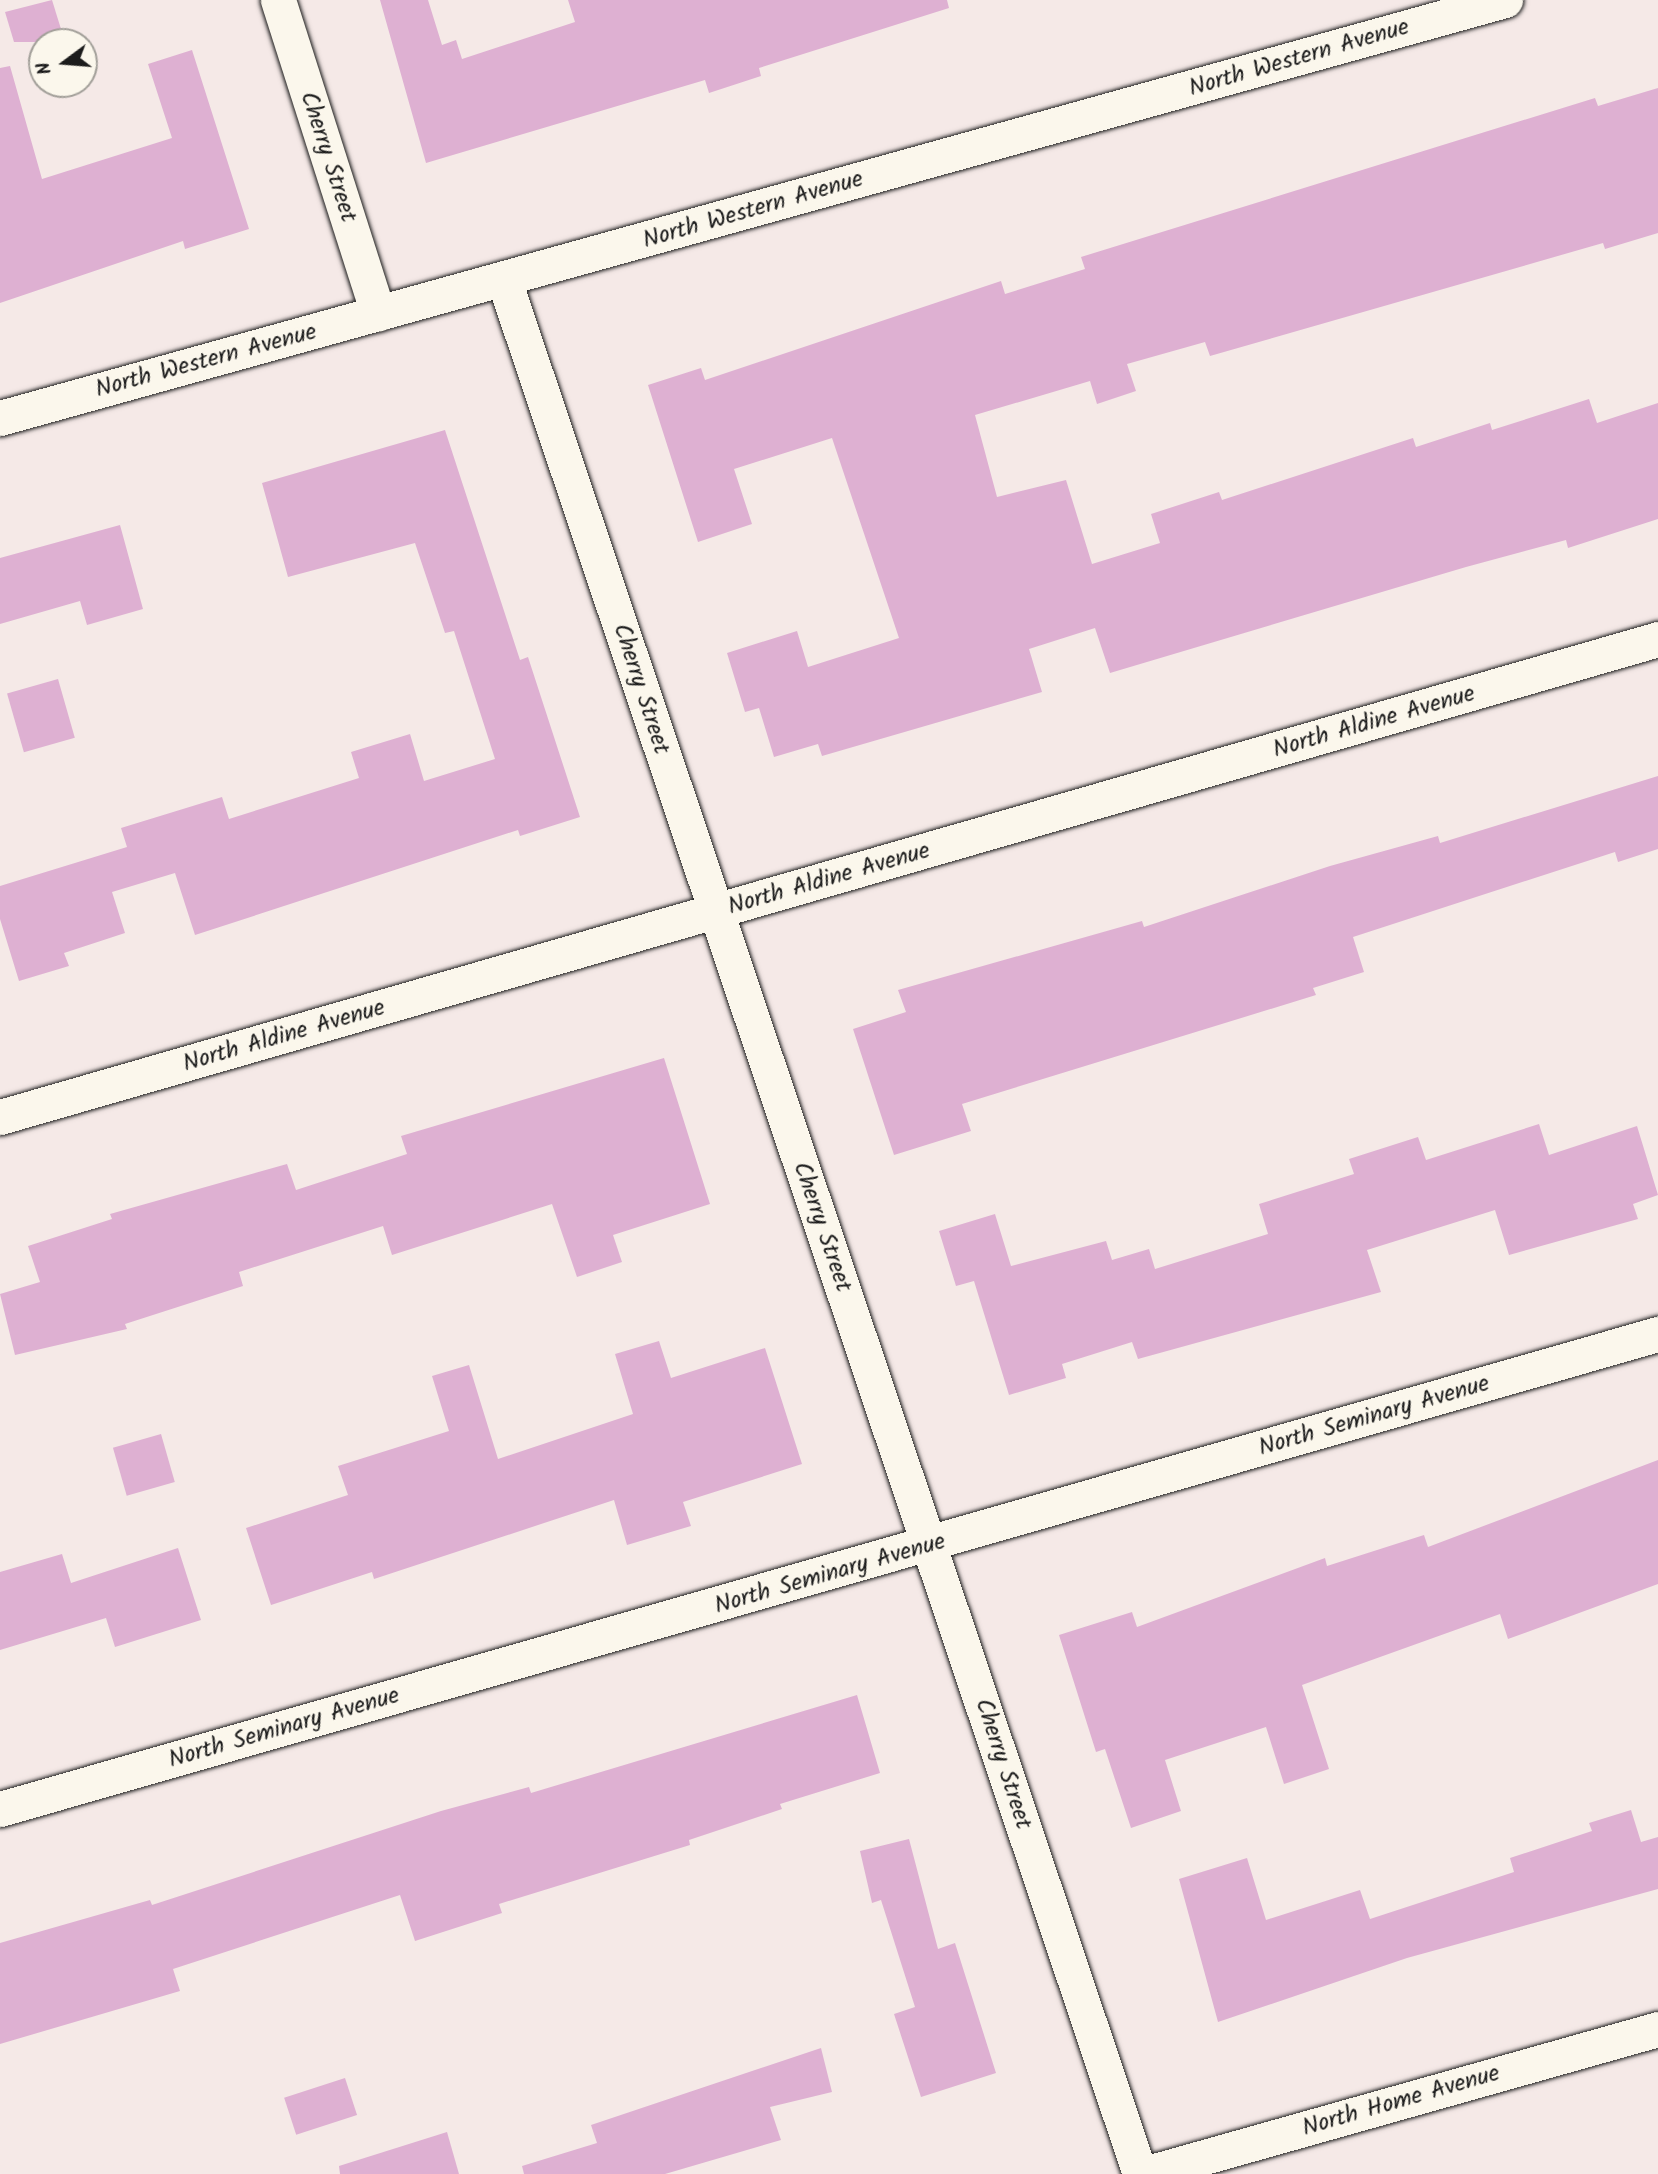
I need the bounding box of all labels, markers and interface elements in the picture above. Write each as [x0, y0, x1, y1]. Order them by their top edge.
street label: North Western Avenue [1186, 13, 1412, 103]
north arrow [28, 28, 98, 98]
text: N [29, 58, 61, 78]
street label: Cherry Street [293, 88, 363, 226]
street label: North Western Avenue [640, 165, 866, 255]
street label: North Western Avenue [92, 318, 320, 404]
street label: Cherry Street [606, 620, 676, 758]
street label: North Aldine Avenue [1270, 679, 1478, 765]
street label: North Aldine Avenue [725, 836, 933, 922]
street label: North Aldine Avenue [180, 993, 388, 1079]
street label: Cherry Street [786, 1158, 858, 1296]
street label: North Seminary Avenue [1255, 1369, 1493, 1463]
street label: North Seminary Avenue [711, 1527, 949, 1621]
street label: North Seminary Avenue [165, 1681, 403, 1775]
street label: Cherry Street [968, 1695, 1038, 1833]
street label: North Home Avenue [1299, 2059, 1503, 2143]

